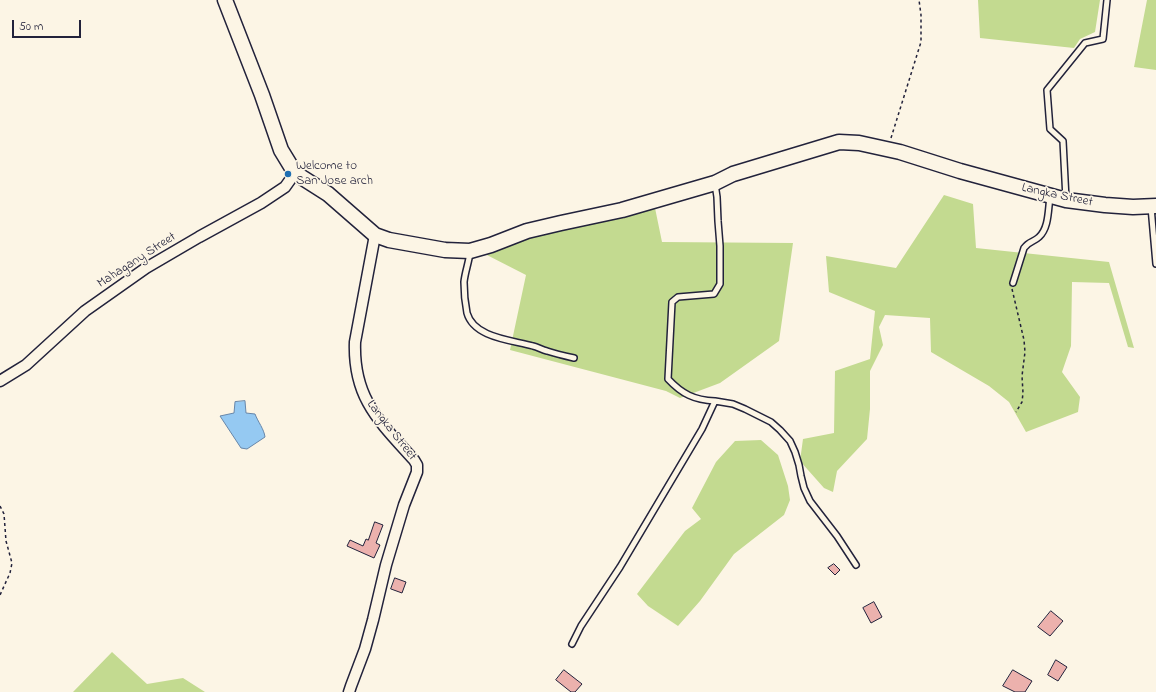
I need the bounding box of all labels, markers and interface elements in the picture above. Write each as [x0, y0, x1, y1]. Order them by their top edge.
scale bar [14, 12, 83, 38]
text: 50 m [19, 18, 43, 36]
place label: Welcome to San Jose arch [296, 159, 373, 190]
marker: Welcome to San Jose arch [283, 169, 293, 179]
street label: Langka Street [1020, 181, 1094, 211]
street label: Mahagany Street [95, 230, 179, 292]
street label: Langka Street [363, 398, 419, 464]

